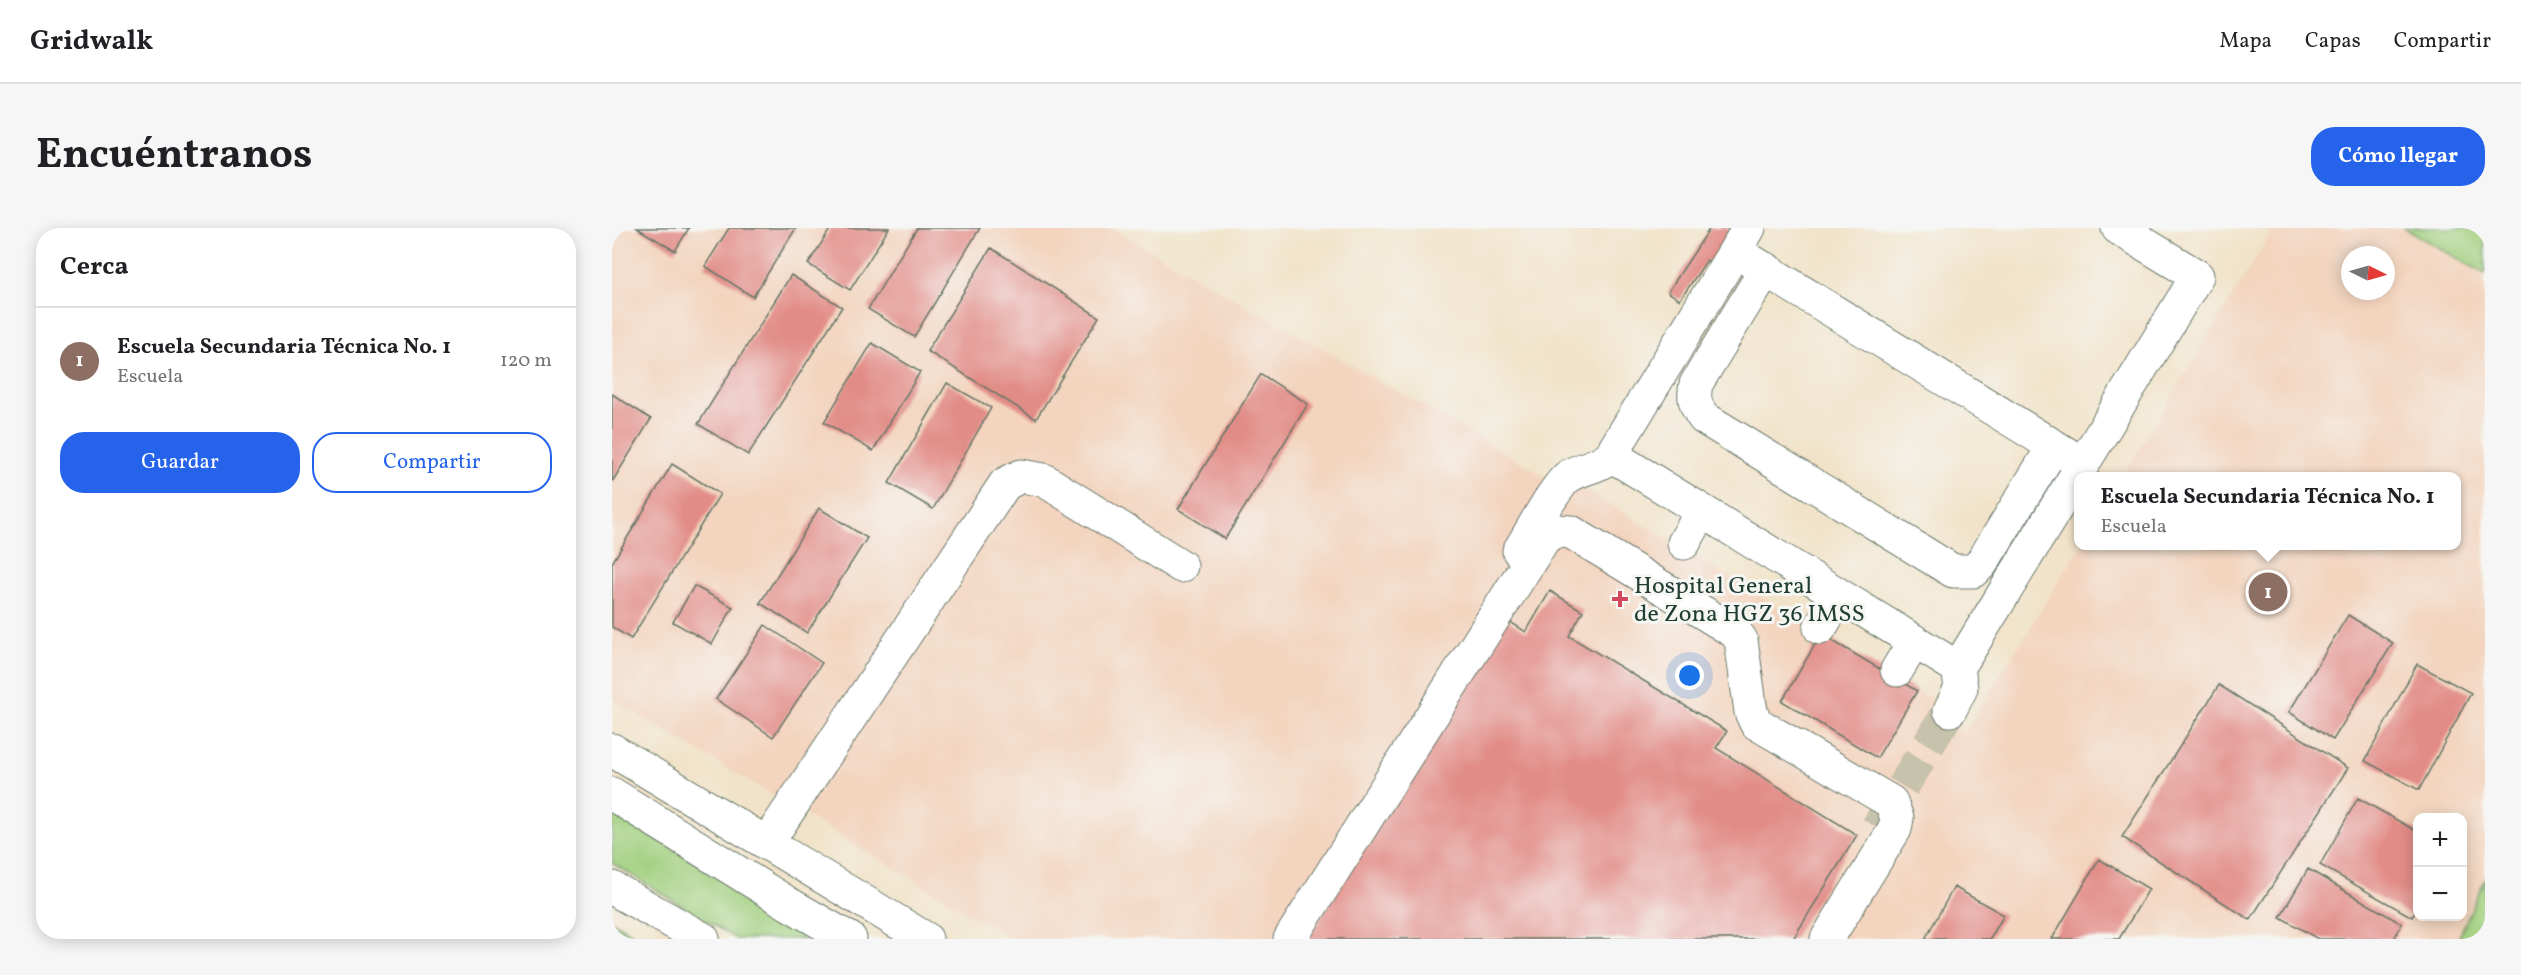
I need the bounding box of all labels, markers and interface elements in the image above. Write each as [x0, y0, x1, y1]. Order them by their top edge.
text: Gridwalk [30, 22, 153, 61]
text: Mapa [2220, 27, 2272, 56]
text: Capas [2305, 27, 2361, 56]
text: Compartir [2394, 27, 2491, 56]
text: Encuéntranos [36, 127, 312, 186]
button: Cómo llegar [2311, 127, 2485, 186]
north arrow [2341, 246, 2395, 300]
text: Cerca [60, 249, 129, 285]
text: Escuela Secundaria Técnica No. 1 [117, 332, 451, 363]
text: 1 [75, 347, 84, 375]
text: 120 m [500, 347, 552, 375]
text: Escuela [117, 363, 183, 391]
button: Guardar [60, 432, 300, 493]
button: Compartir [312, 432, 552, 493]
popup [2074, 472, 2461, 550]
text: Escuela Secundaria Técnica No. 1 [2100, 482, 2435, 513]
text: Escuela [2100, 513, 2167, 541]
place label: Hospital General de Zona HGZ 36 IMSS [1634, 570, 1865, 632]
pin: 1 [2248, 570, 2288, 614]
marker: Hospital General de Zona HGZ 36 IMSS [1611, 590, 1629, 608]
your location [1675, 661, 1704, 690]
map controls [2413, 813, 2467, 921]
button: + [2413, 813, 2467, 867]
button: − [2413, 867, 2467, 921]

